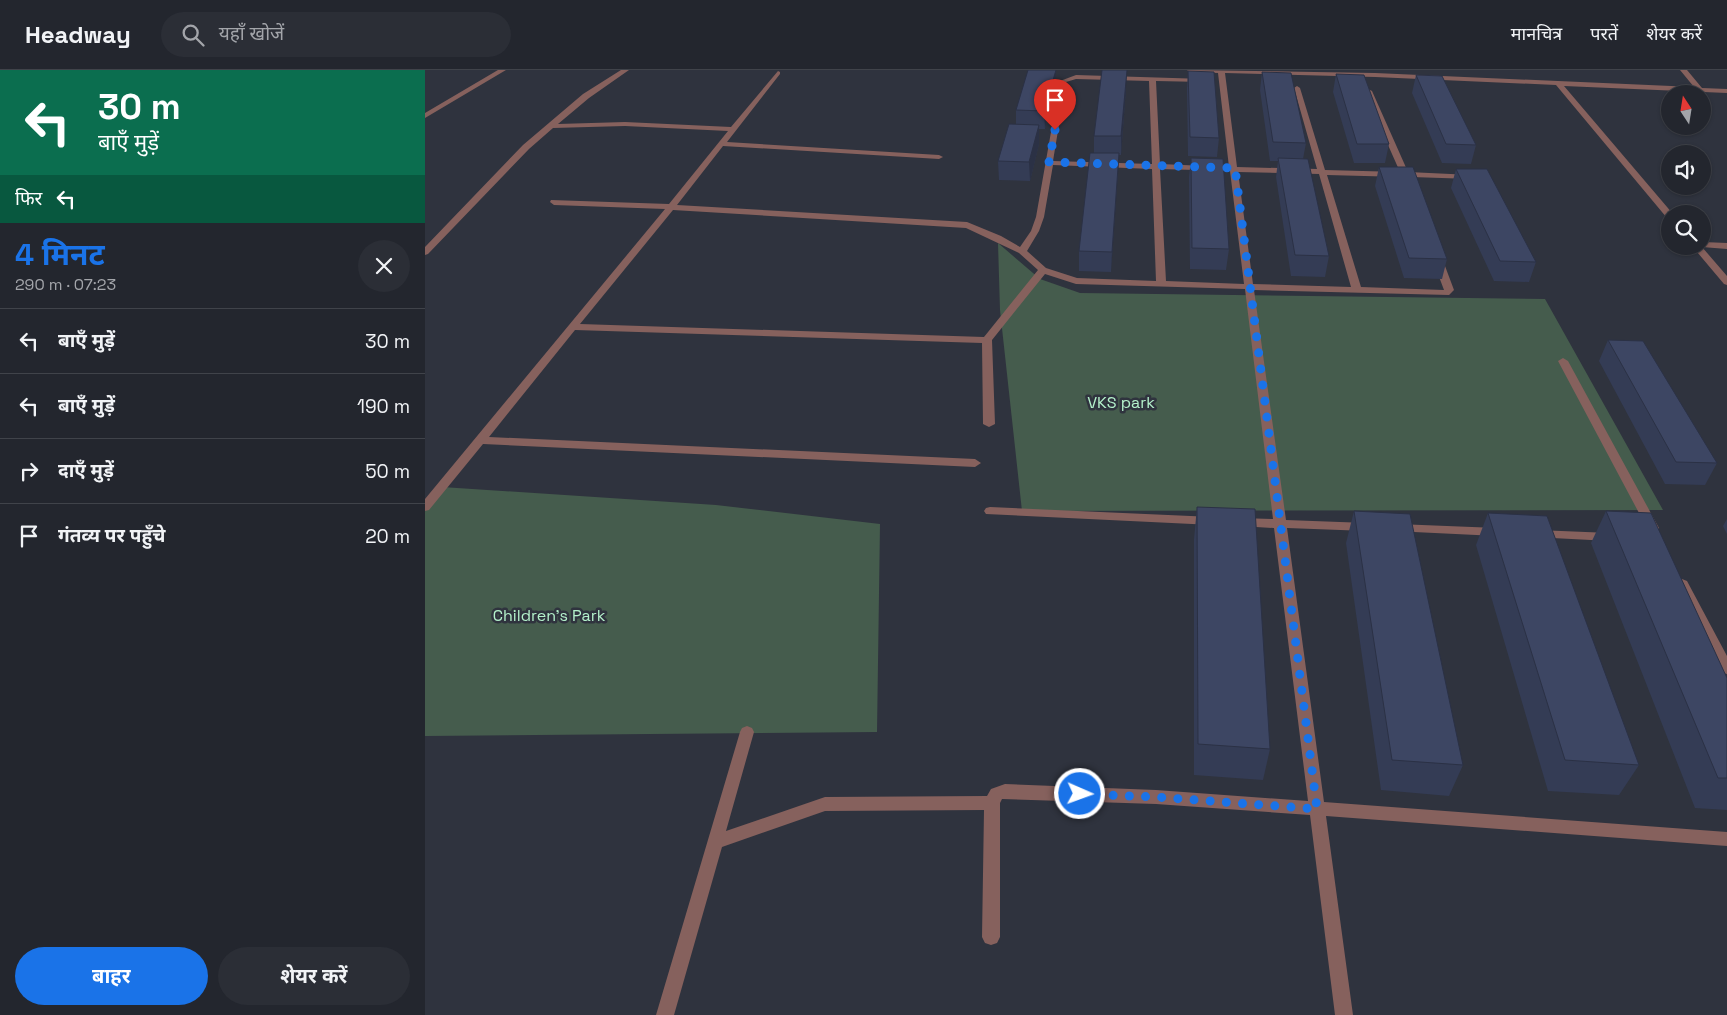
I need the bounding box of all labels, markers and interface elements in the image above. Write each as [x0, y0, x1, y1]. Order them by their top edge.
search box [161, 12, 511, 57]
text: Headway [25, 19, 131, 50]
icon: search [179, 21, 207, 49]
text: यहाँ खोजें [219, 21, 284, 46]
text: मानचित्र [1511, 22, 1562, 45]
text: परतें [1590, 22, 1618, 45]
text: शेयर करें [1646, 22, 1702, 45]
pin [1034, 79, 1076, 130]
text: 30 m [98, 85, 181, 129]
north arrow [1661, 85, 1711, 135]
map controls [1661, 85, 1711, 255]
icon: arrive [1041, 86, 1069, 114]
icon: left [15, 90, 80, 155]
text: बाएँ मुड़ें [98, 128, 159, 156]
button: sound [1661, 145, 1711, 195]
icon: left [52, 185, 80, 213]
text: फिर [15, 186, 42, 211]
button: search [1661, 205, 1711, 255]
text: 4 मिनट [15, 235, 105, 274]
button: close [358, 240, 410, 292]
text: 290 m · 07:23 [15, 274, 116, 295]
icon: left [15, 327, 43, 355]
text: बाएँ मुड़ें [58, 328, 115, 353]
text: 30 m [365, 329, 410, 354]
icon: left [15, 392, 43, 420]
park label: VKS park [1087, 392, 1155, 413]
text: बाएँ मुड़ें [58, 393, 115, 418]
text: 190 m [357, 394, 410, 419]
icon: right [15, 457, 43, 485]
text: दाएँ मुड़ें [58, 458, 114, 483]
text: 50 m [365, 459, 410, 484]
icon: arrive [15, 522, 43, 550]
text: गंतव्य पर पहुँचे [58, 523, 165, 548]
text: 20 m [365, 524, 410, 549]
park label: Children's Park [493, 605, 606, 626]
position arrow [1053, 767, 1105, 819]
button: बाहर [15, 947, 208, 1005]
button: शेयर करें [218, 947, 410, 1005]

